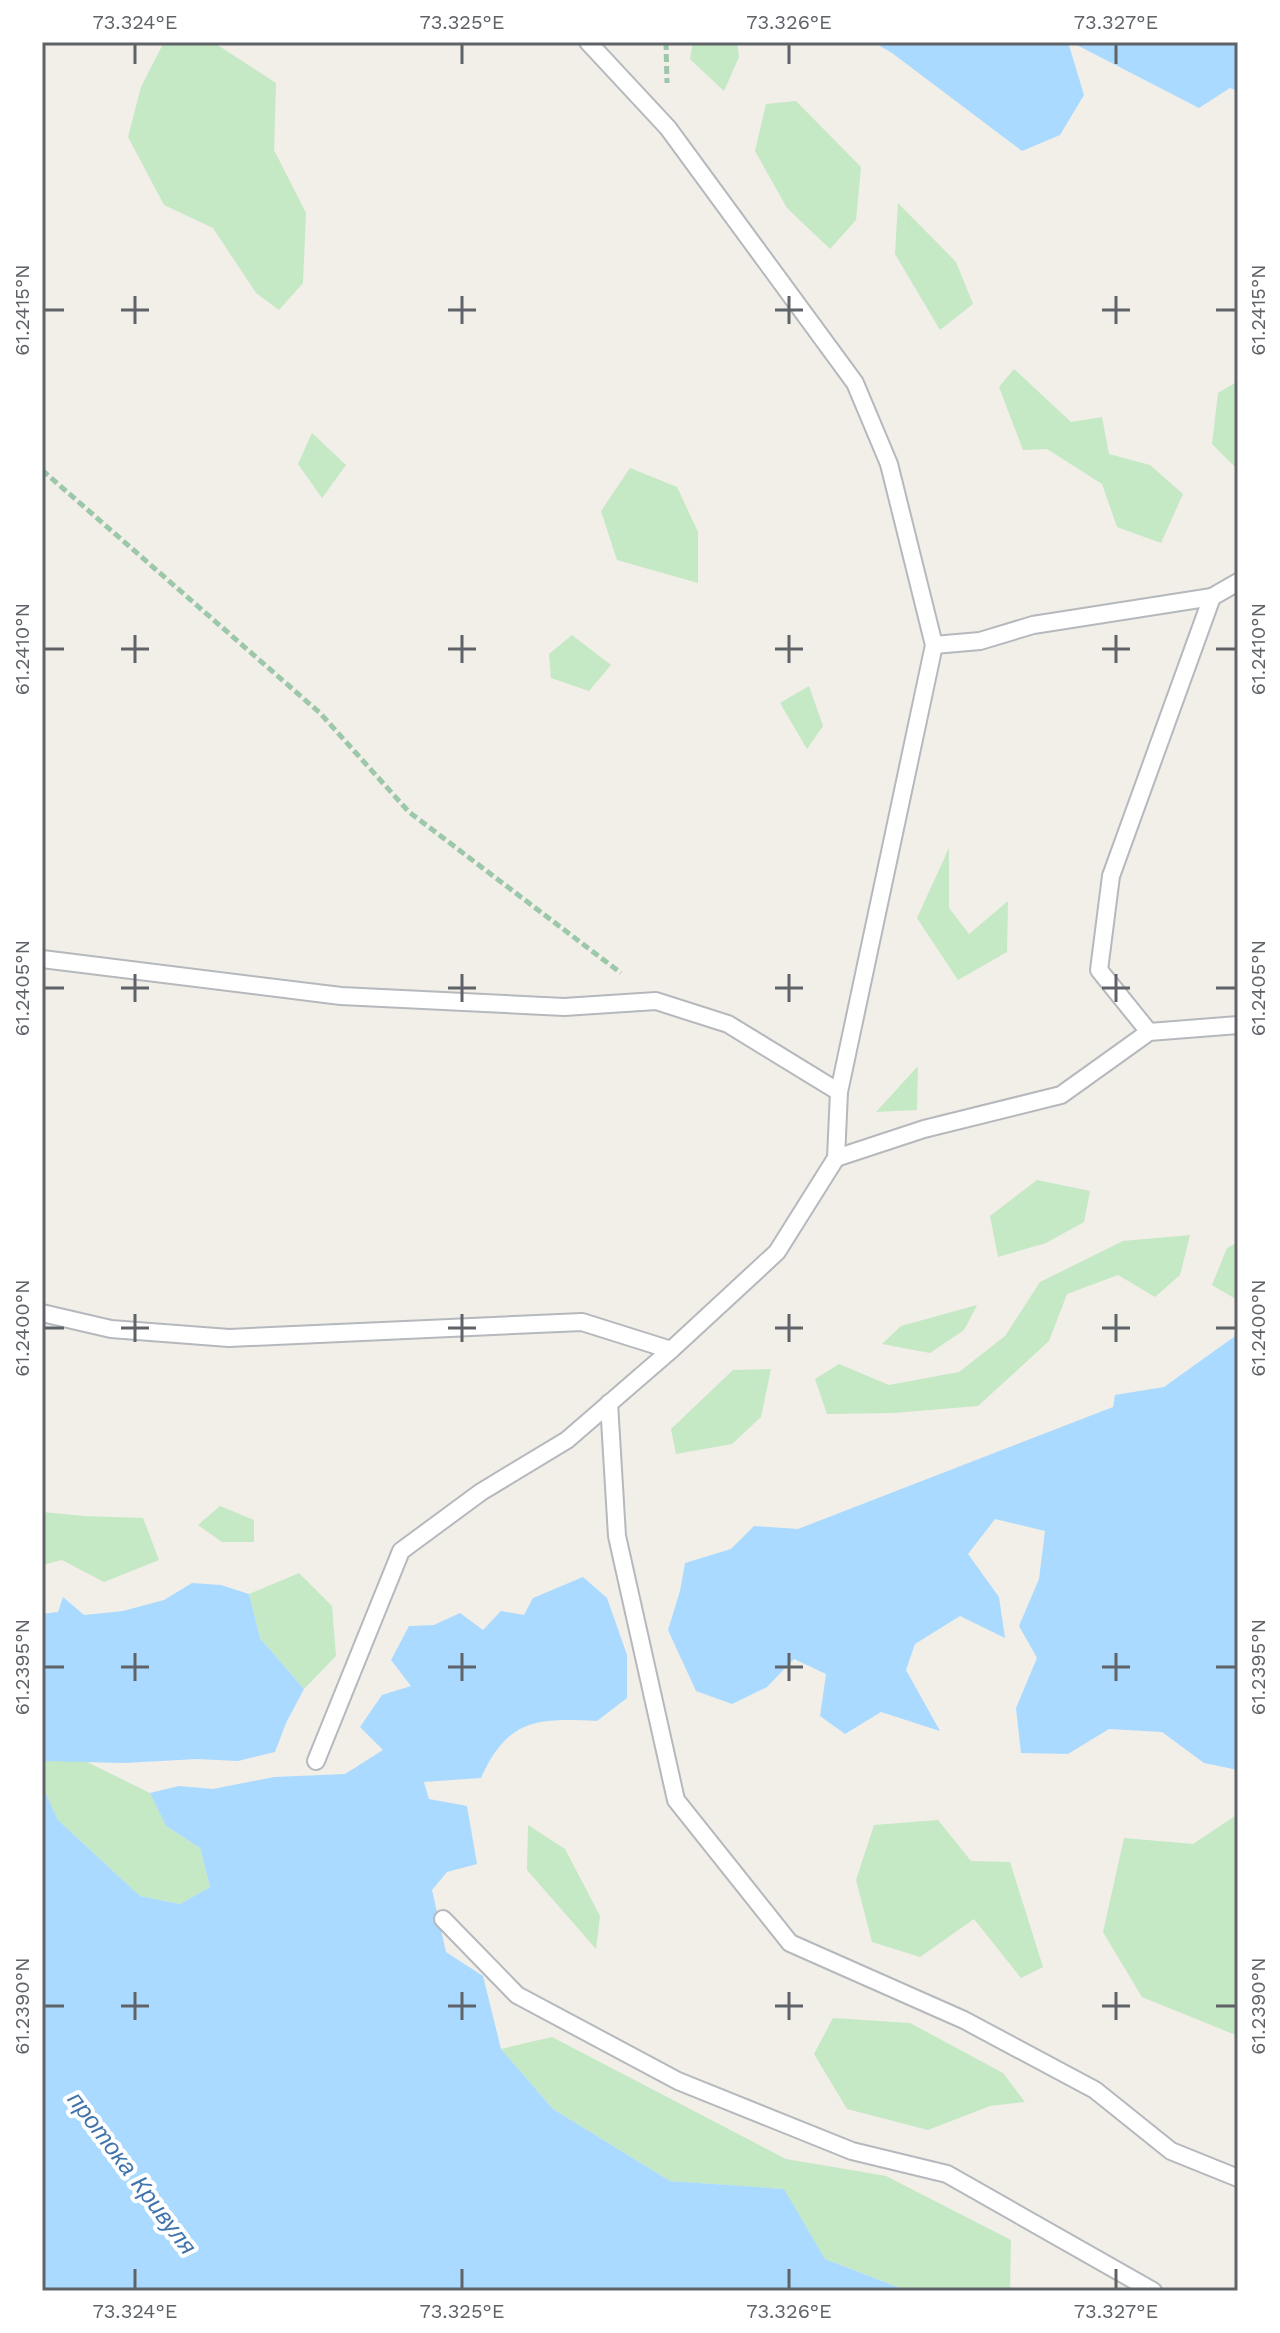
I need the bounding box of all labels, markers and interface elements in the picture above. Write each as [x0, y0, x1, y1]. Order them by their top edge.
text: 73.324°E [92, 10, 178, 34]
text: 73.325°E [419, 10, 505, 34]
text: 73.326°E [746, 10, 832, 34]
text: 73.327°E [1074, 10, 1158, 34]
text: 61.2415°N [10, 264, 34, 356]
text: 61.2415°N [1246, 264, 1270, 356]
text: 61.2410°N [10, 603, 34, 695]
text: 61.2410°N [1246, 603, 1270, 695]
text: 61.2405°N [10, 940, 34, 1036]
text: 61.2405°N [1246, 940, 1270, 1036]
text: 61.2400°N [10, 1279, 34, 1377]
text: 61.2400°N [1246, 1279, 1270, 1377]
text: 61.2395°N [10, 1619, 34, 1715]
text: 61.2395°N [1246, 1619, 1270, 1715]
text: 61.2390°N [10, 1957, 34, 2055]
text: 61.2390°N [1246, 1957, 1270, 2055]
water label: протока Кривуля [62, 2086, 202, 2260]
text: 73.324°E [92, 2299, 178, 2323]
text: 73.325°E [419, 2299, 505, 2323]
text: 73.326°E [746, 2299, 832, 2323]
text: 73.327°E [1074, 2299, 1158, 2323]

